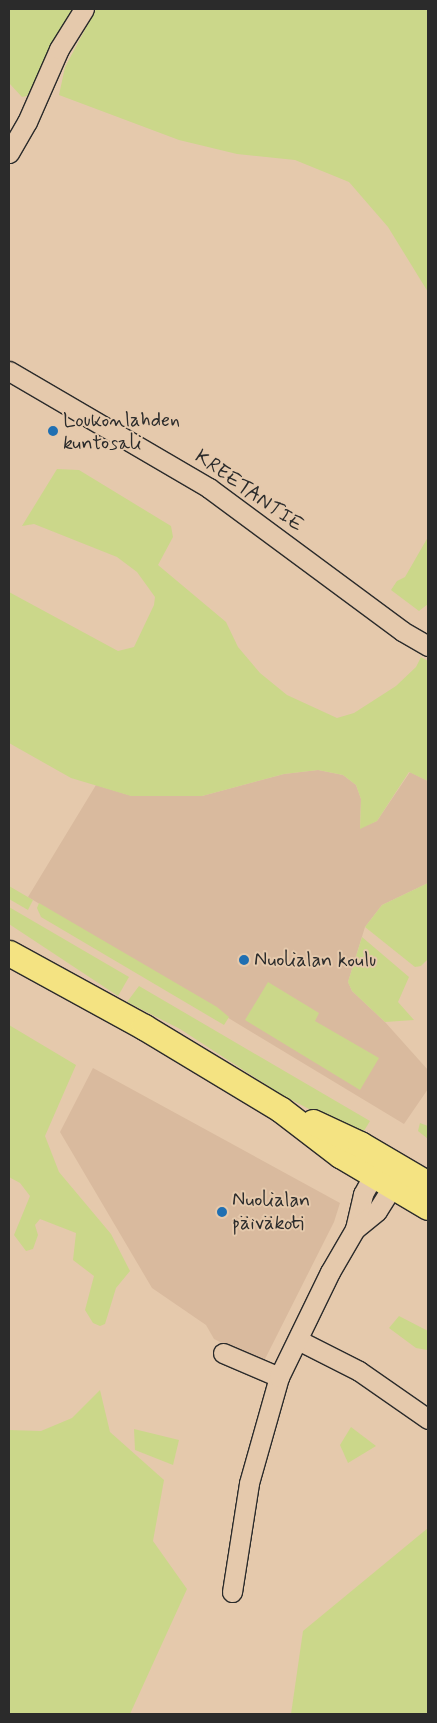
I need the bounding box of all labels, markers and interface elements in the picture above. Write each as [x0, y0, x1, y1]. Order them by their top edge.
place label: Loukonlahden kuntosali [63, 408, 180, 455]
marker: Loukonlahden kuntosali [47, 425, 59, 437]
street label: KREETANTIE [190, 445, 308, 537]
place label: Nuolialan koulu [254, 948, 379, 972]
marker: Nuolialan koulu [238, 954, 250, 966]
place label: Nuolialan päiväkoti [232, 1188, 310, 1235]
marker: Nuolialan päiväkoti [216, 1206, 228, 1218]

